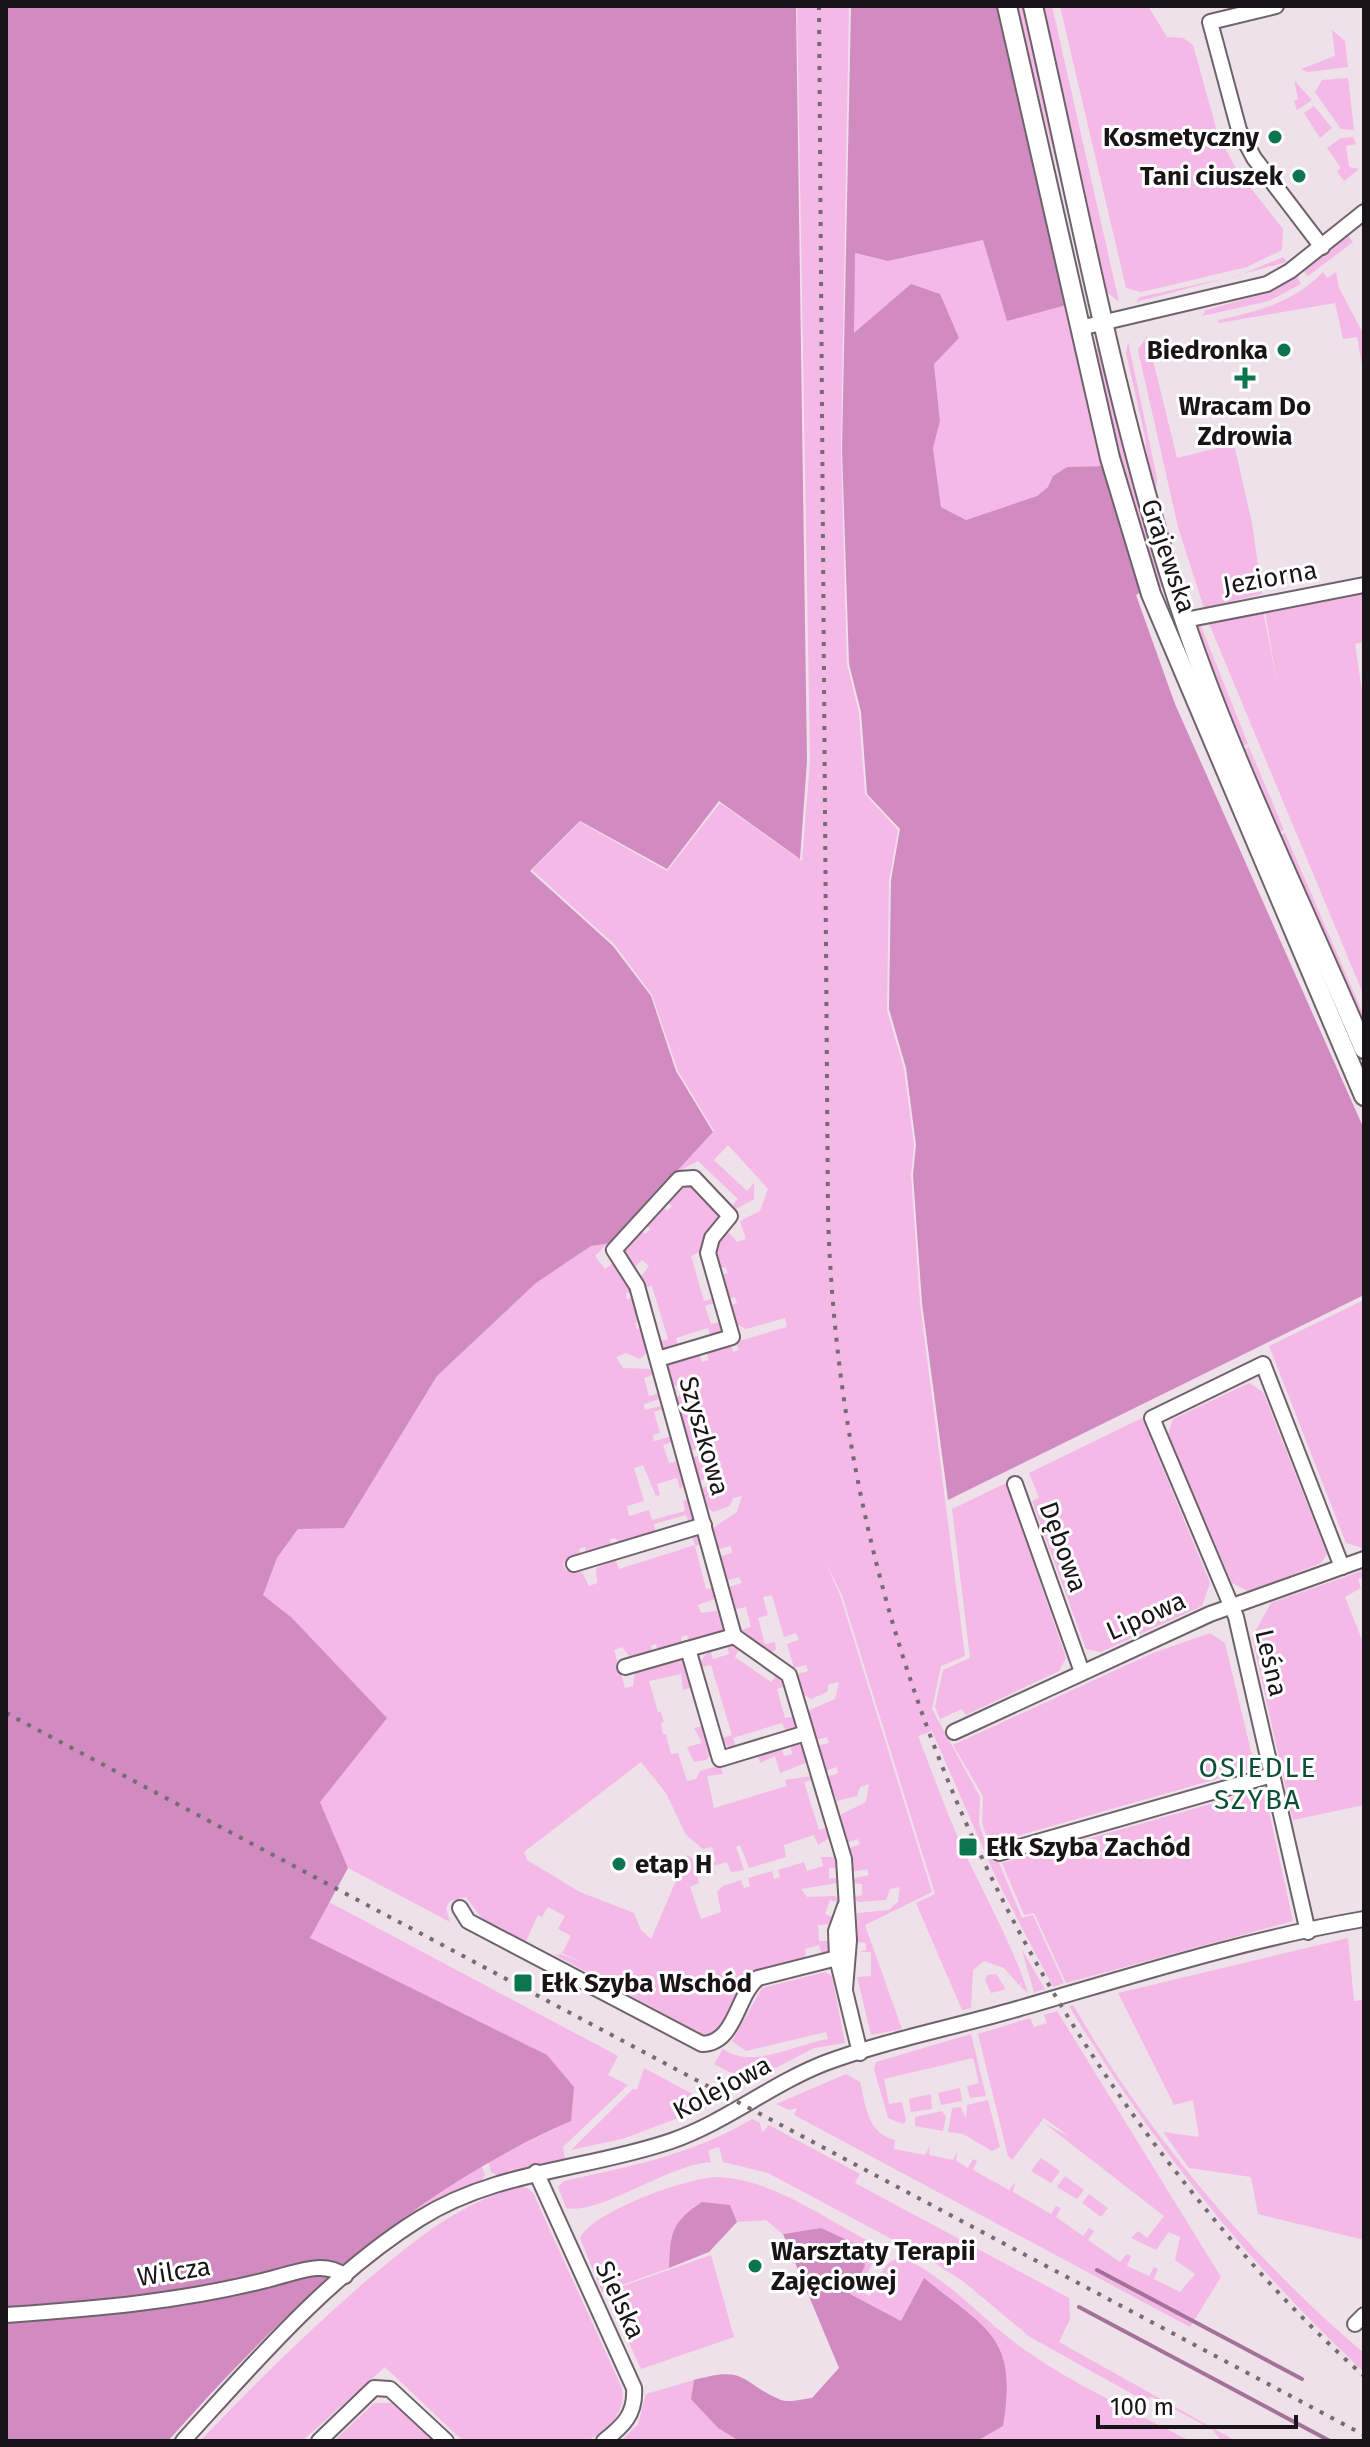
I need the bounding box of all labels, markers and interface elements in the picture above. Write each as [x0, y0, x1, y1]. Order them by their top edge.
place label: Kosmetyczny [1103, 122, 1260, 153]
marker: Kosmetyczny [1266, 128, 1284, 146]
place label: Tani ciuszek [1140, 161, 1284, 192]
marker: Tani ciuszek [1290, 167, 1308, 185]
place label: Biedronka [1147, 335, 1268, 366]
marker: Biedronka [1275, 341, 1293, 359]
marker: Wracam Do Zdrowia [1236, 369, 1254, 387]
place label: Wracam Do Zdrowia [1179, 391, 1311, 452]
street label: Grajewska [1134, 495, 1202, 617]
street label: Jeziorna [1220, 554, 1320, 602]
street label: Szyszkowa [672, 1373, 736, 1499]
street label: Dębowa [1032, 1498, 1094, 1596]
street label: Lipowa [1102, 1585, 1190, 1647]
street label: Leśna [1248, 1626, 1294, 1700]
district label: OSIEDLE SZYBA [1199, 1751, 1317, 1816]
place label: Ełk Szyba Zachód [986, 1832, 1191, 1863]
marker: Ełk Szyba Zachód [957, 1836, 979, 1858]
place label: etap H [635, 1849, 712, 1880]
marker: etap H [610, 1855, 628, 1873]
place label: Ełk Szyba Wschód [541, 1968, 752, 1999]
marker: Ełk Szyba Wschód [512, 1972, 534, 1994]
street label: Kolejowa [668, 2049, 776, 2127]
place label: Warsztaty Terapii Zajęciowej [771, 2236, 976, 2297]
street label: Wilcza [135, 2251, 213, 2293]
street label: Sielska [589, 2256, 651, 2344]
marker: Warsztaty Terapii Zajęciowej [746, 2257, 764, 2275]
scale bar [1098, 2379, 1296, 2429]
text: 100 m [1110, 2393, 1174, 2421]

